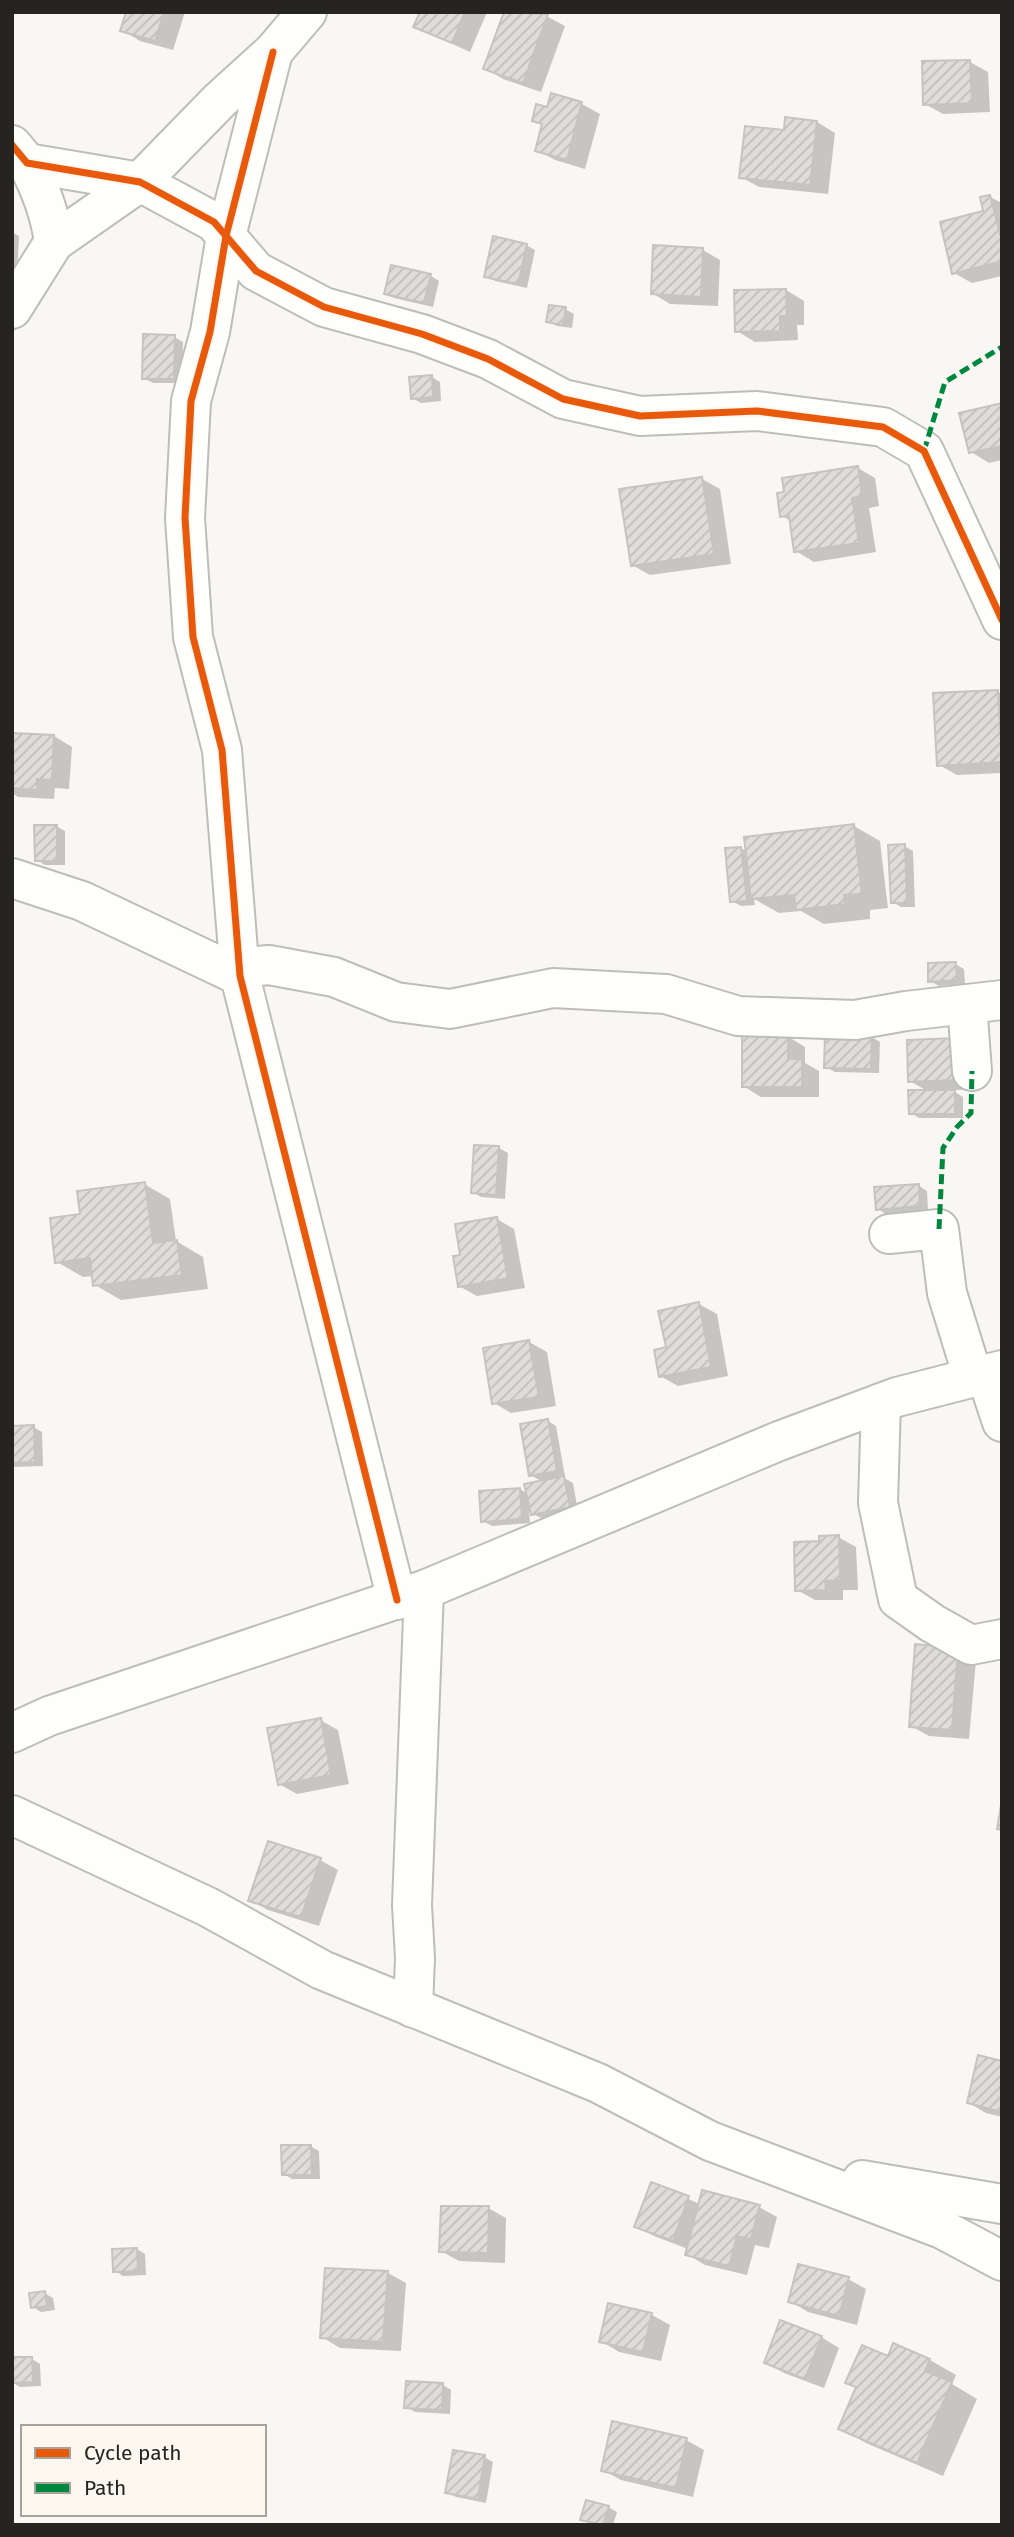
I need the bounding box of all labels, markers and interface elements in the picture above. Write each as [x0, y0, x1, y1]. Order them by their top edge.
legend [21, 2425, 266, 2516]
text: Cycle path [84, 2440, 182, 2466]
text: Path [84, 2475, 126, 2501]

